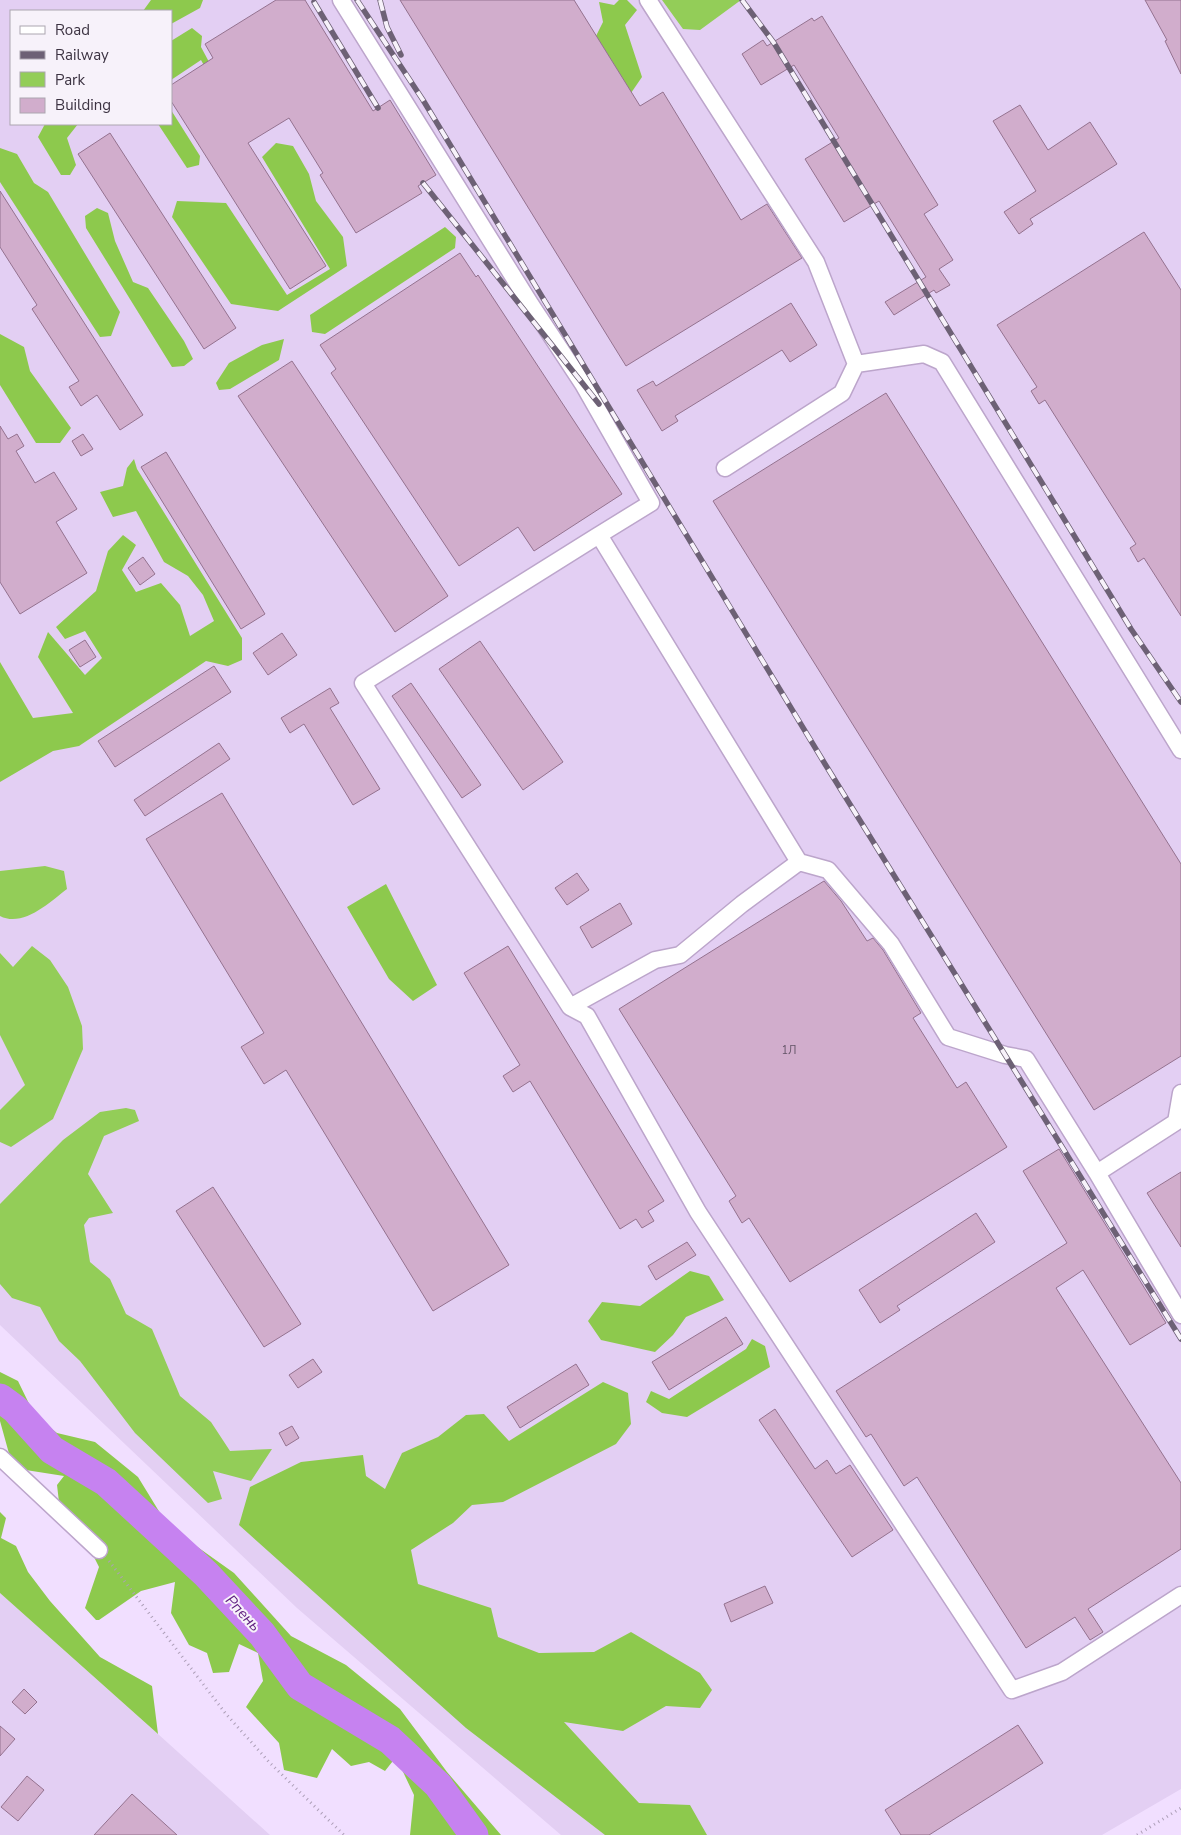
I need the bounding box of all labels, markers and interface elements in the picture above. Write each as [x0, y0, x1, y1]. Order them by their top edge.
legend [10, 10, 172, 125]
text: Road [55, 20, 90, 40]
text: Railway [55, 45, 109, 65]
text: Park [55, 70, 85, 90]
text: Building [55, 95, 111, 115]
house number: 1Л [782, 1043, 796, 1058]
water label: Рпень [221, 1590, 265, 1636]

